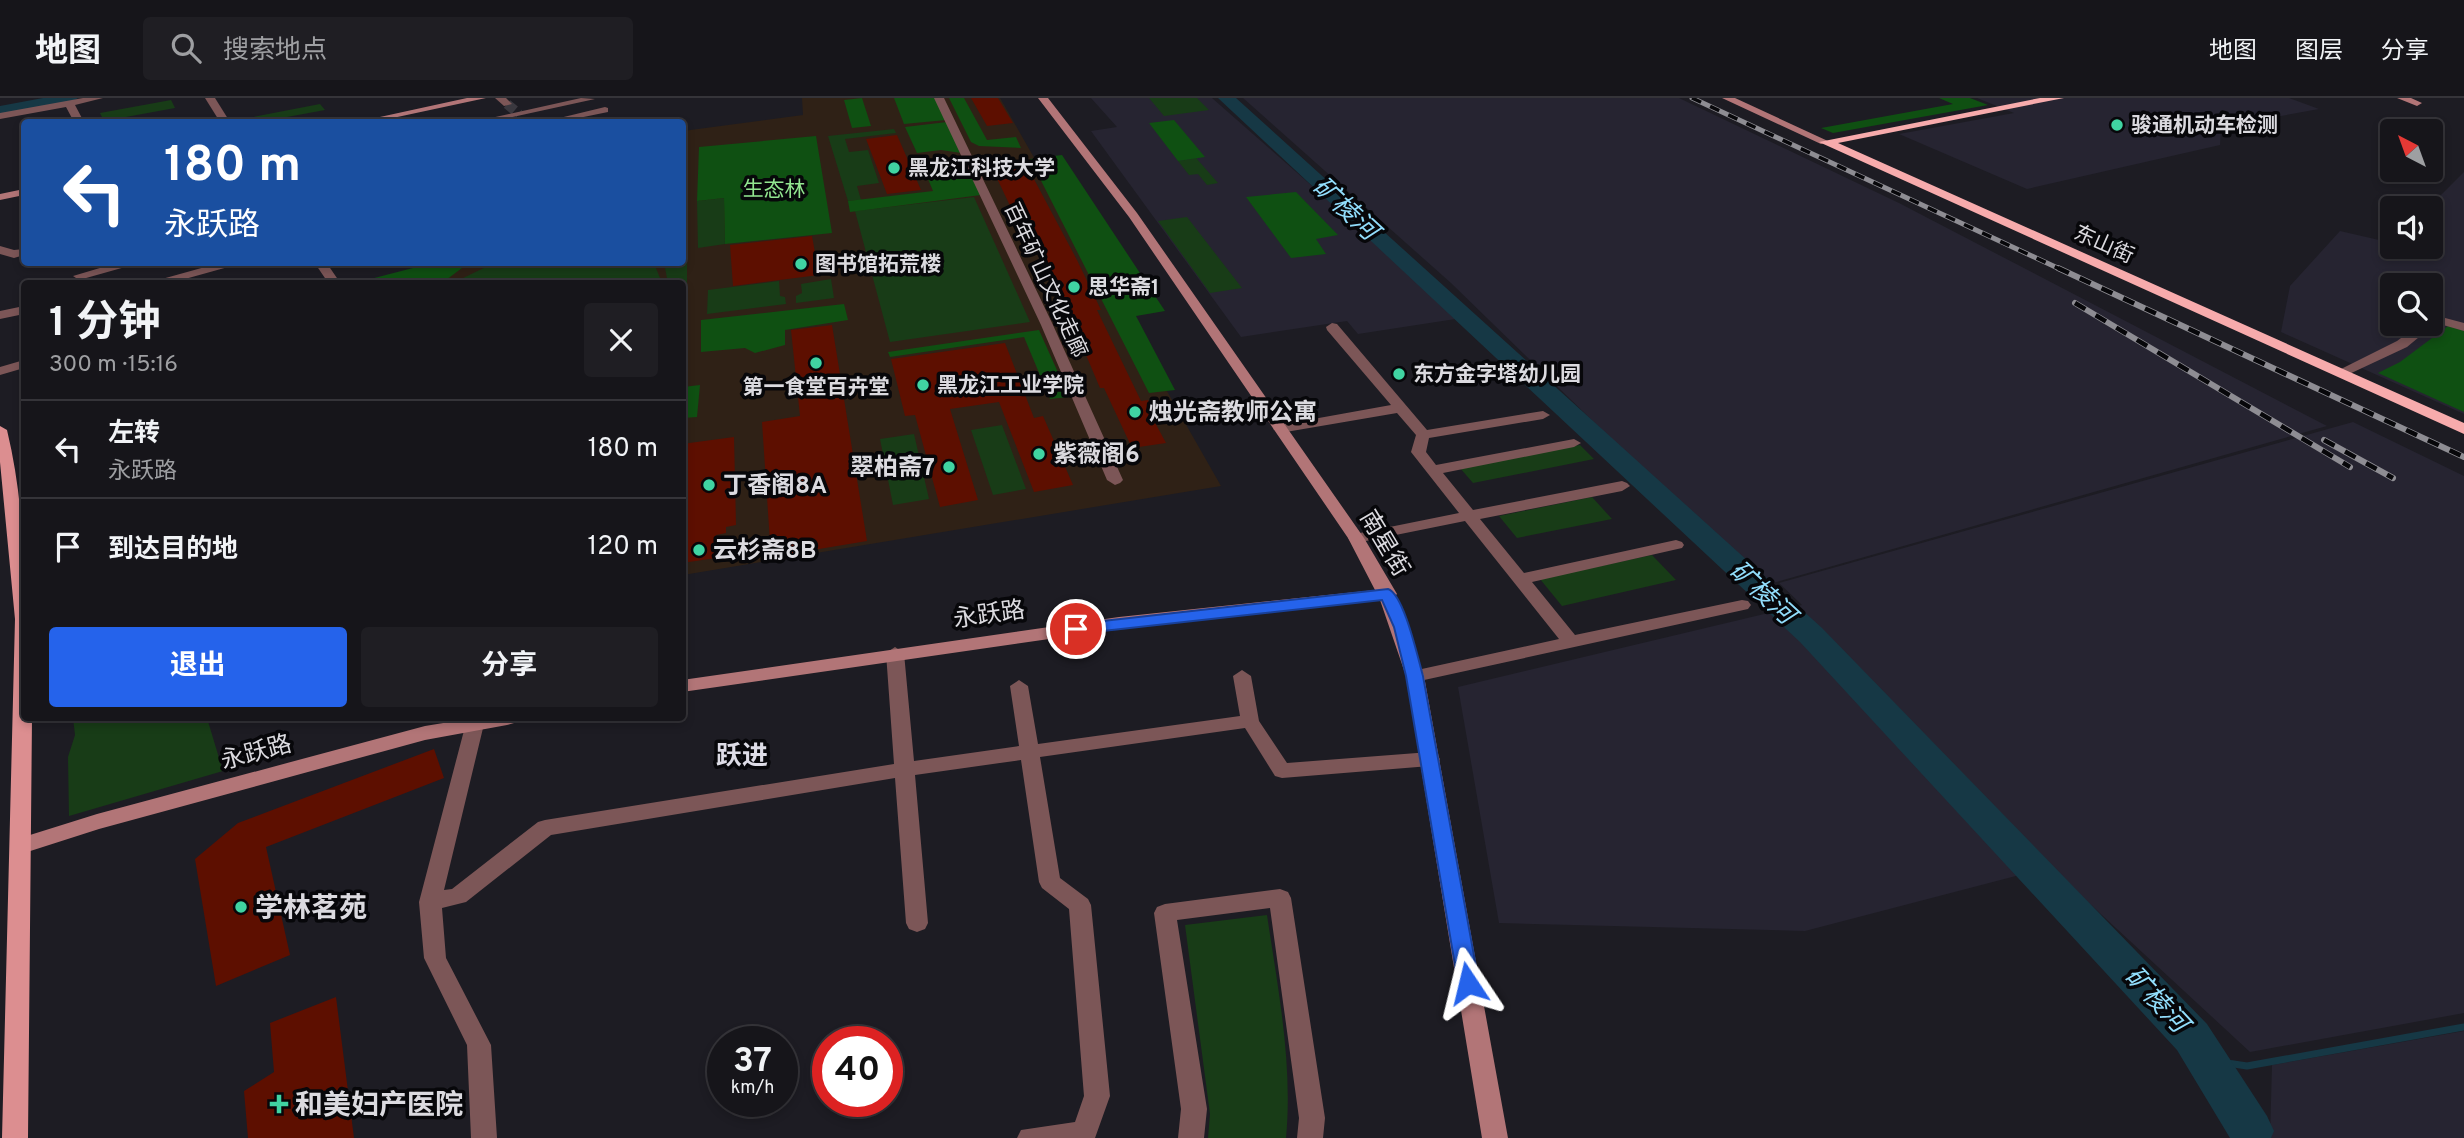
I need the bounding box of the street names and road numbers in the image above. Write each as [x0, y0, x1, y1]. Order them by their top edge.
street label: 百年矿山文化走廊 [997, 199, 1092, 362]
street label: 东山街 [2069, 220, 2138, 271]
street label: 南星街 [1352, 505, 1415, 583]
street label: 永跃路 [952, 596, 1027, 636]
street label: 永跃路 [218, 730, 295, 778]

